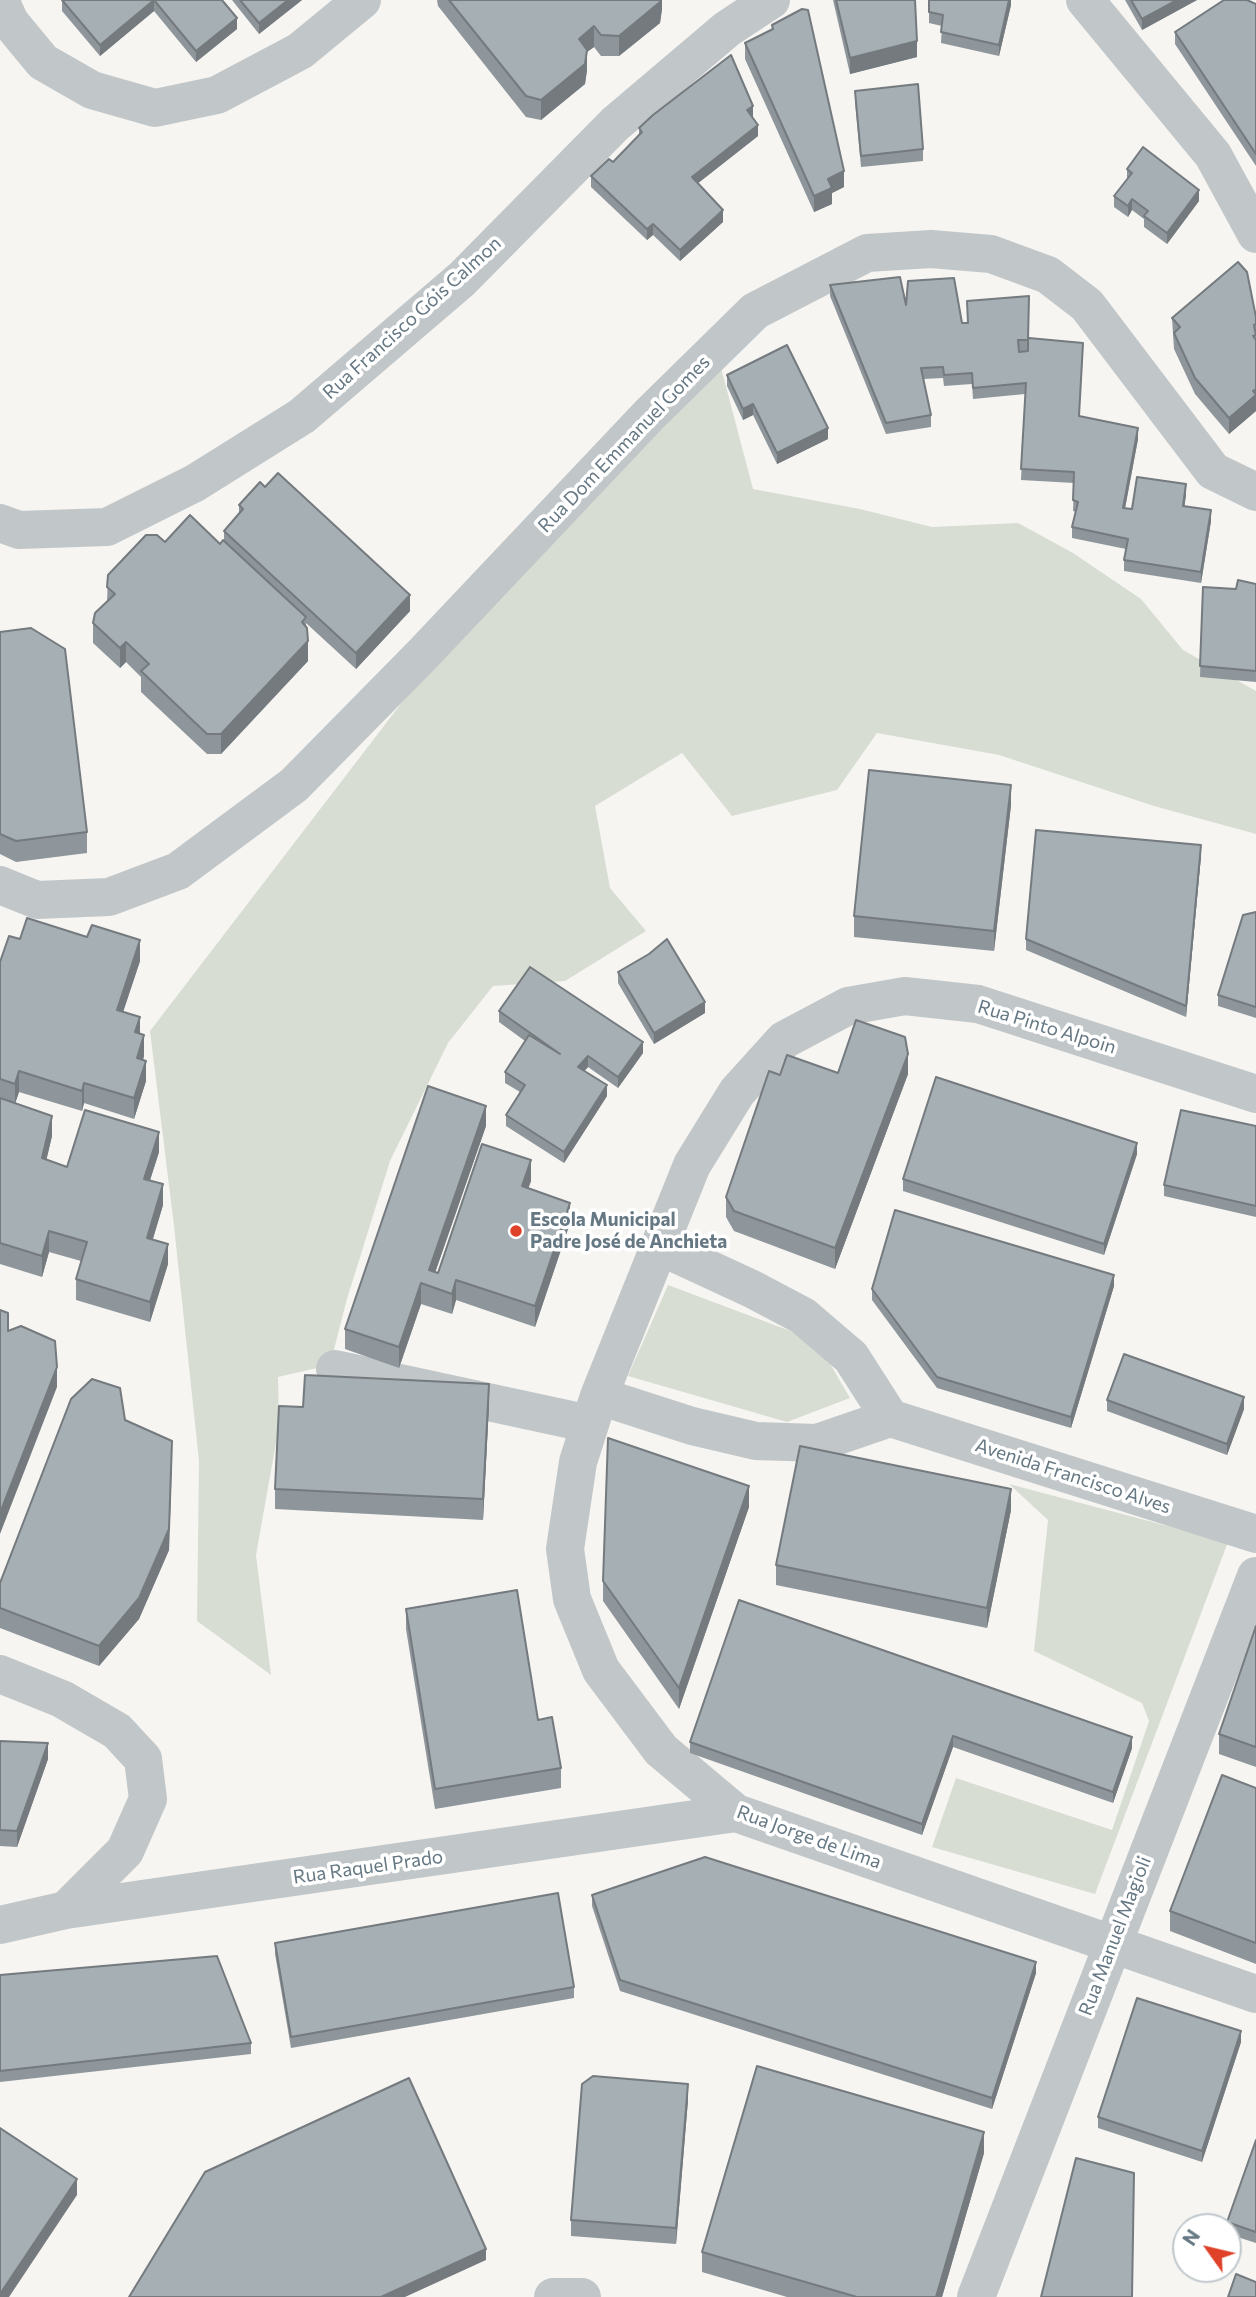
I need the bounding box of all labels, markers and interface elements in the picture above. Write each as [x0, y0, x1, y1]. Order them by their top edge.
street label: Rua Francisco Góis Calmon [318, 232, 506, 404]
street label: Rua Dom Emmanuel Gomes [533, 351, 715, 537]
street label: Rua Pinto Alpoin [975, 995, 1119, 1059]
place label: Escola Municipal Padre José de Anchieta [530, 1209, 727, 1253]
marker: Escola Municipal Padre José de Anchieta [508, 1223, 524, 1239]
street label: Avenida Francisco Alves [972, 1434, 1174, 1518]
street label: Rua Jorge de Lima [734, 1800, 884, 1874]
street label: Rua Raquel Prado [292, 1845, 444, 1889]
street label: Rua Manuel Magioli [1074, 1853, 1156, 2019]
north arrow [1172, 2213, 1242, 2283]
text: N [1177, 2225, 1204, 2249]

